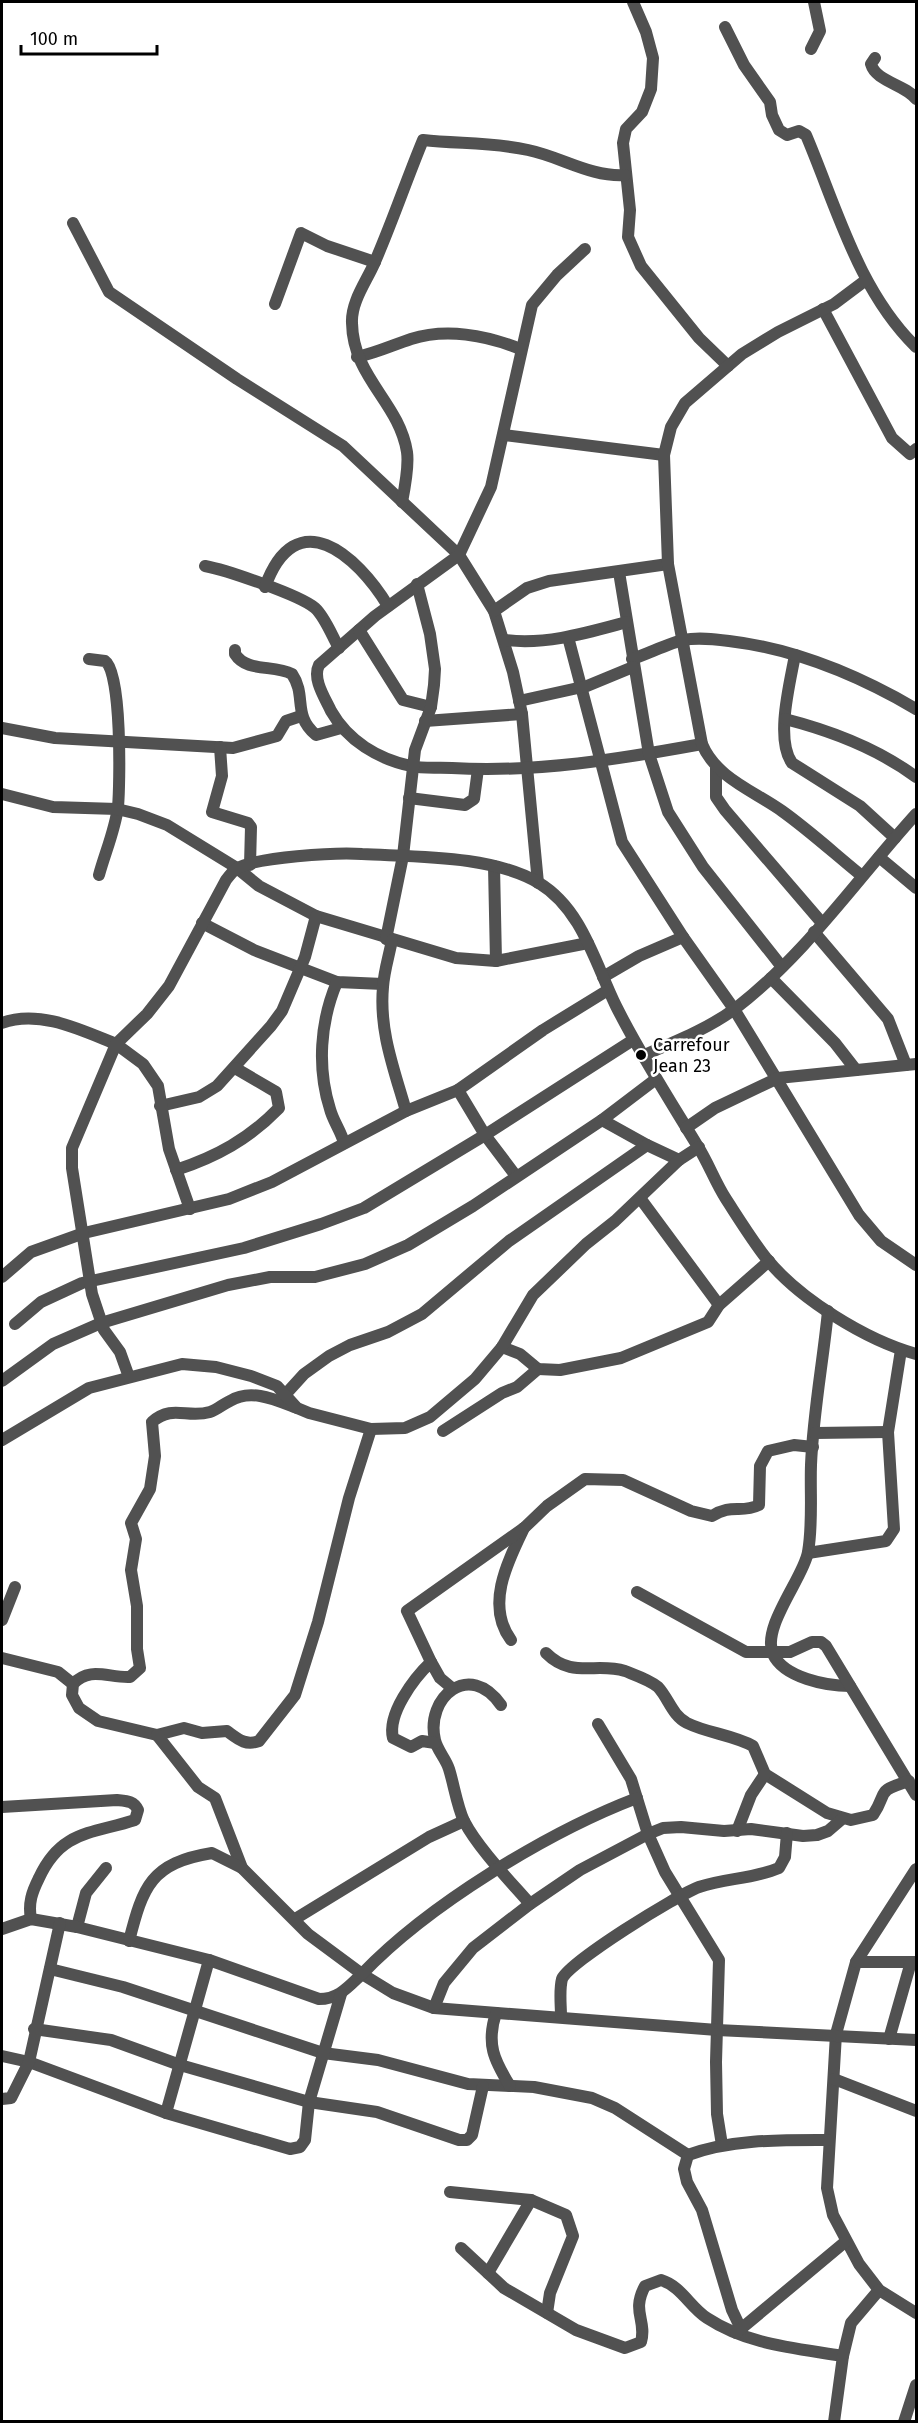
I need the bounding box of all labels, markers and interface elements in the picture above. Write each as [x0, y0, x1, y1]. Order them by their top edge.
scale bar [21, 18, 158, 56]
text: 100 m [30, 28, 78, 50]
place label: Carrefour Jean 23 [653, 1034, 730, 1077]
marker: Carrefour Jean 23 [634, 1048, 648, 1062]

